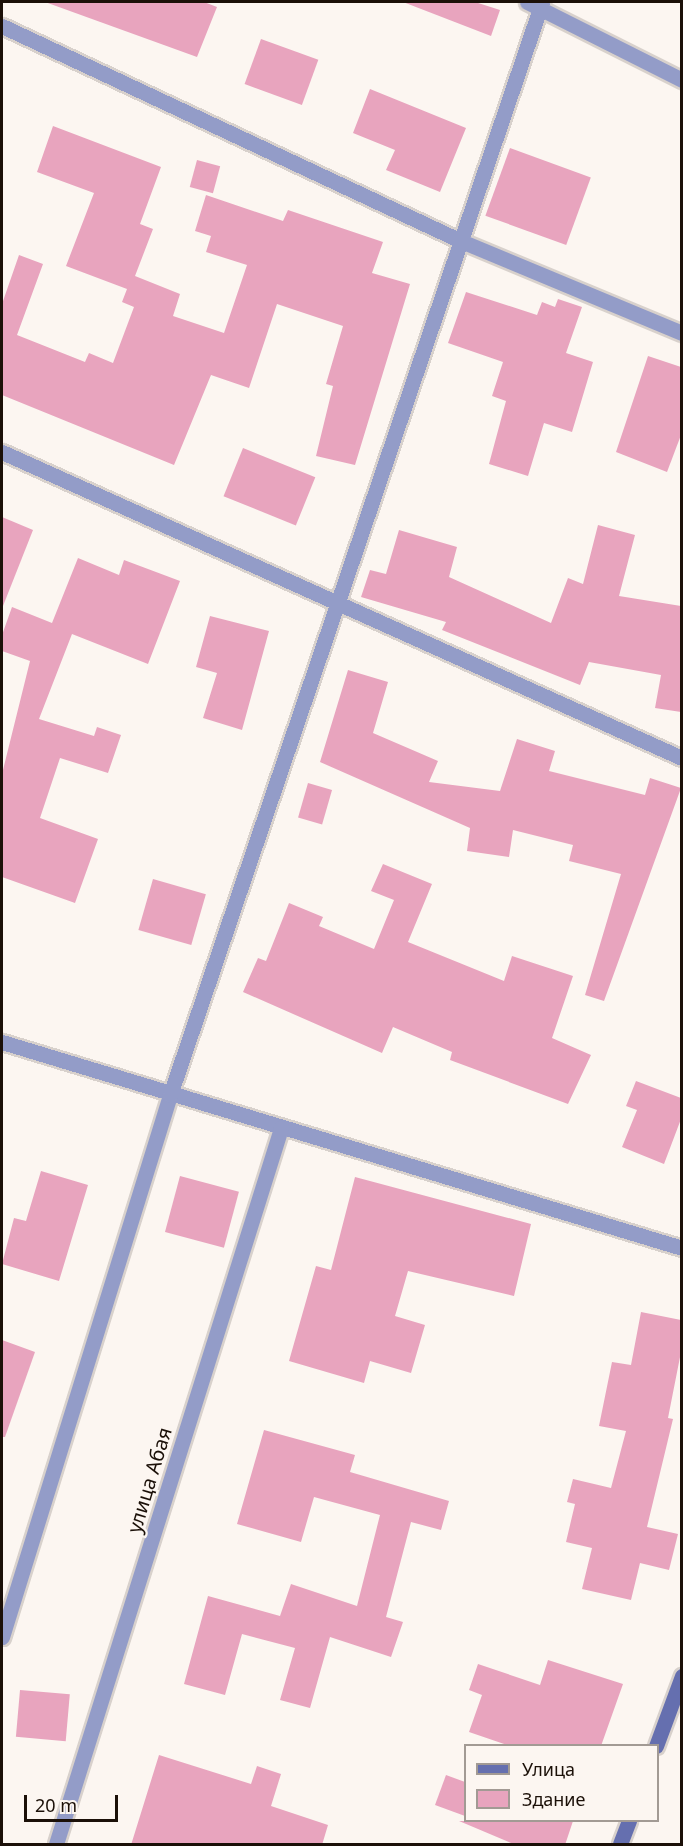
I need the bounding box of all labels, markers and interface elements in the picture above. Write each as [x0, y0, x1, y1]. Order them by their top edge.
street label: улица Абая [122, 1424, 176, 1536]
legend [464, 1744, 659, 1822]
text: Улица [522, 1757, 575, 1781]
scale bar [27, 1783, 122, 1821]
text: Здание [522, 1787, 585, 1811]
text: 20 m [35, 1793, 77, 1817]

